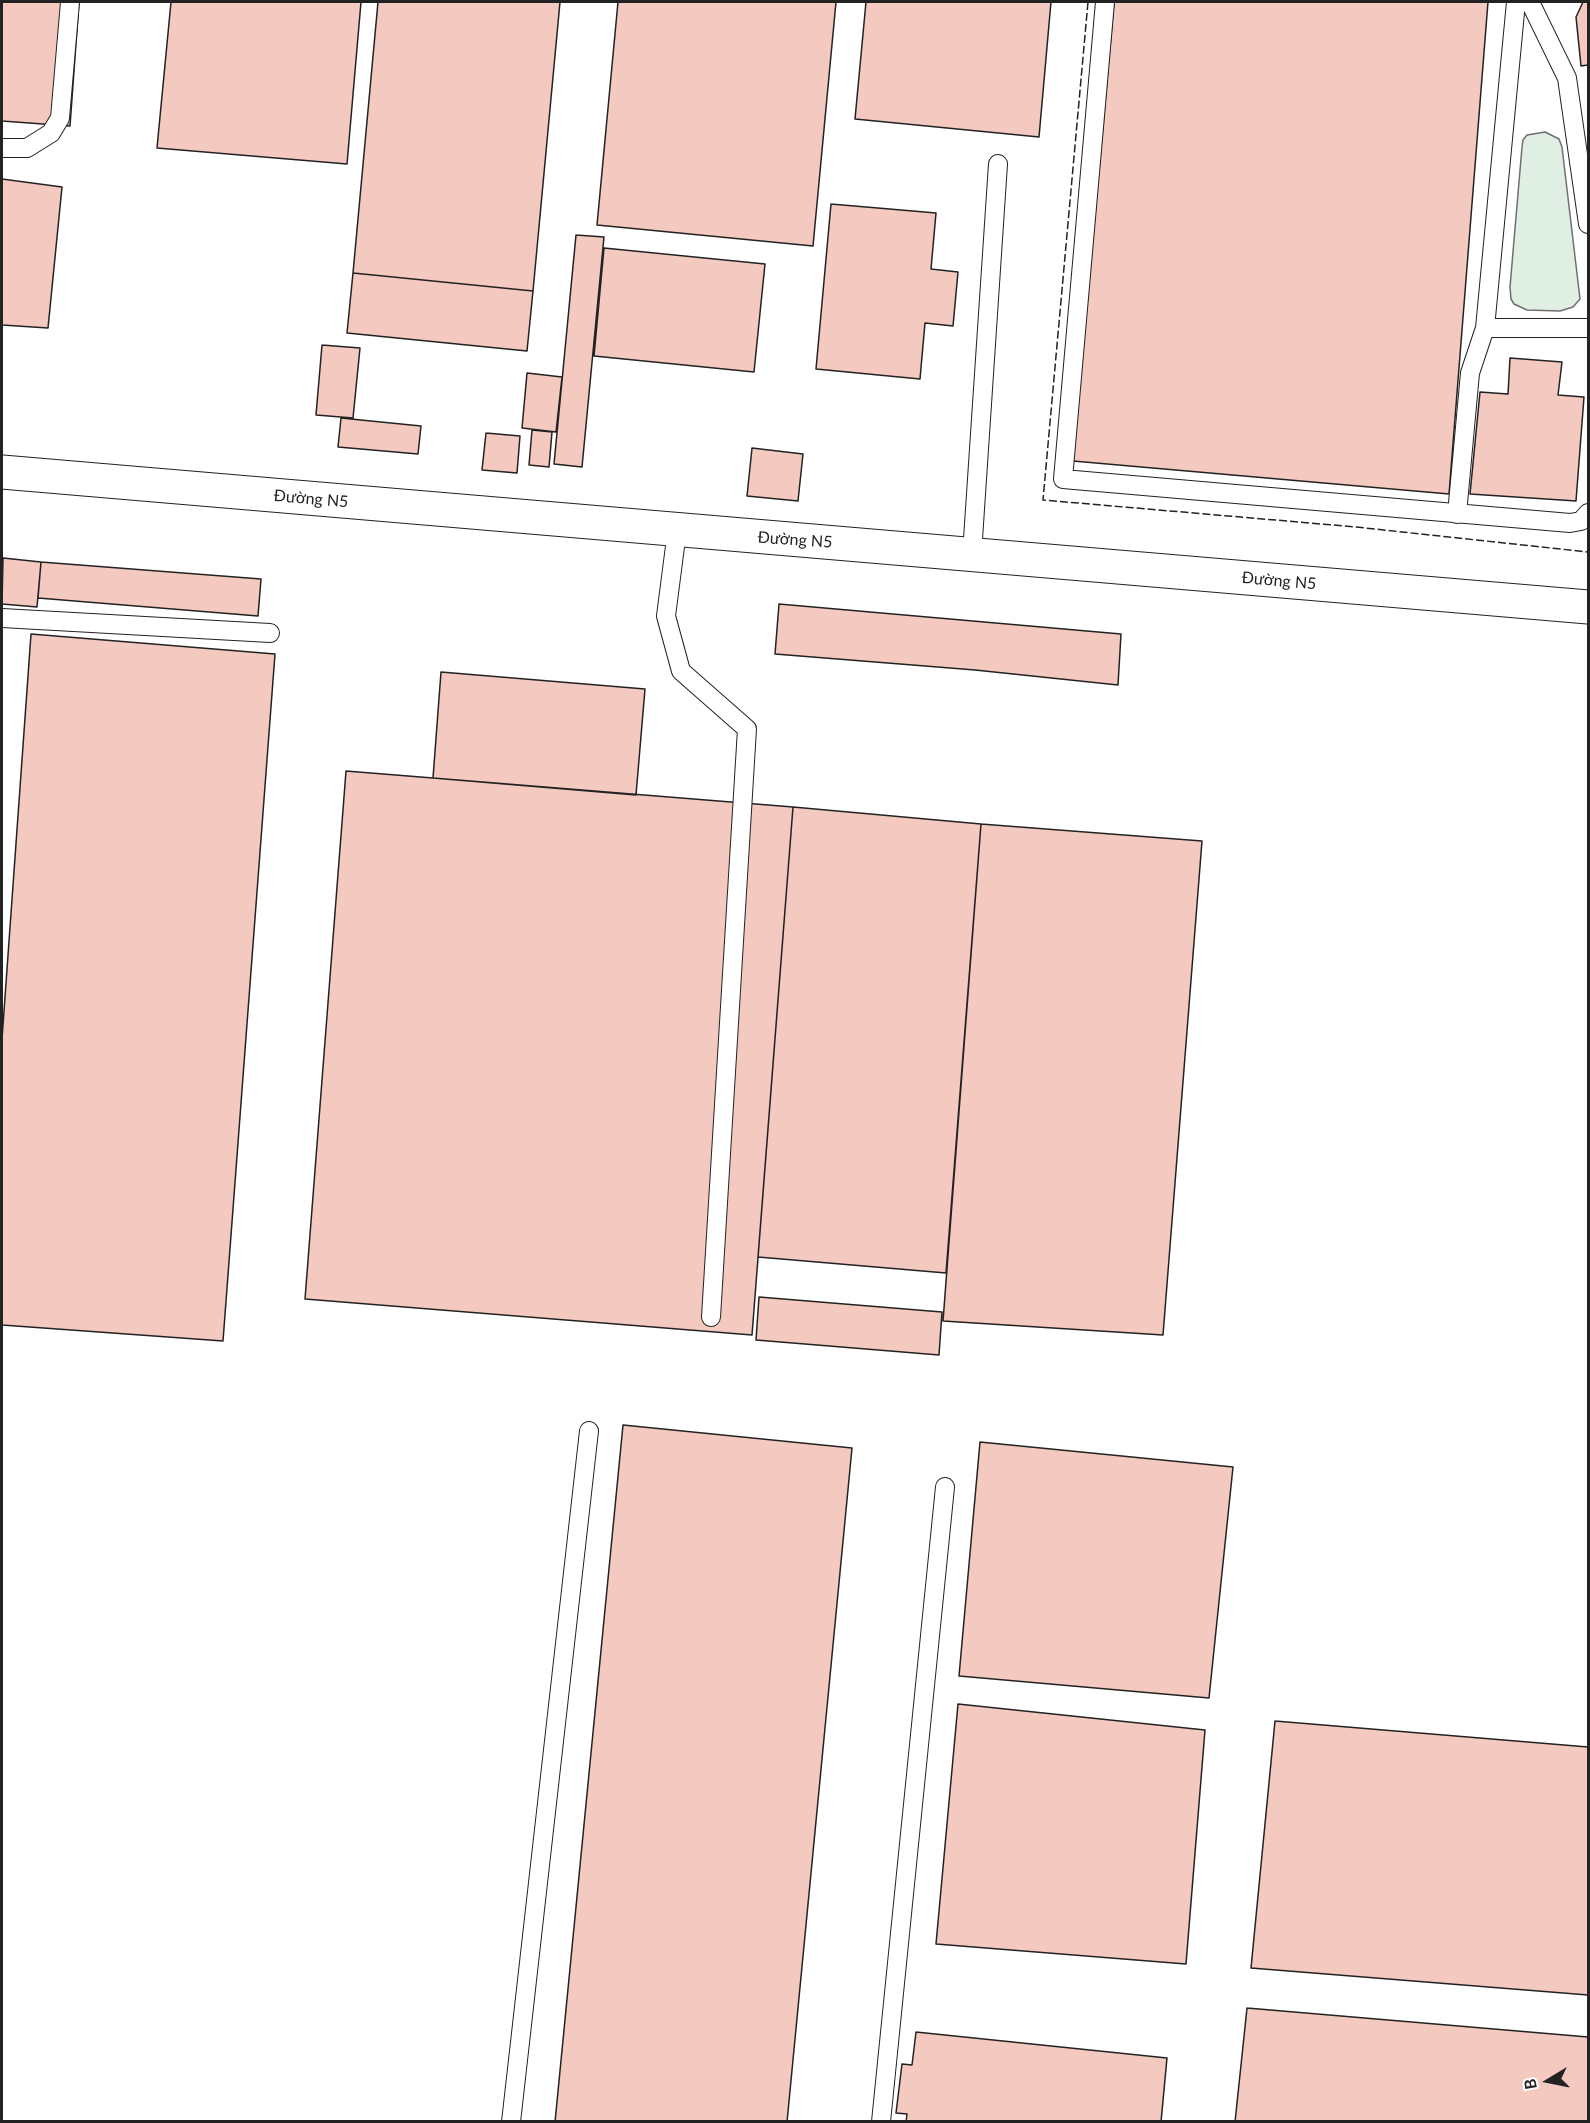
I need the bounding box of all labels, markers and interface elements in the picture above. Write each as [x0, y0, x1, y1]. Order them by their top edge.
street label: Đường N5 [273, 486, 349, 512]
street label: Đường N5 [757, 528, 833, 552]
street label: Đường N5 [1241, 568, 1317, 594]
north arrow [1518, 2051, 1578, 2111]
text: B [1520, 2077, 1540, 2091]

